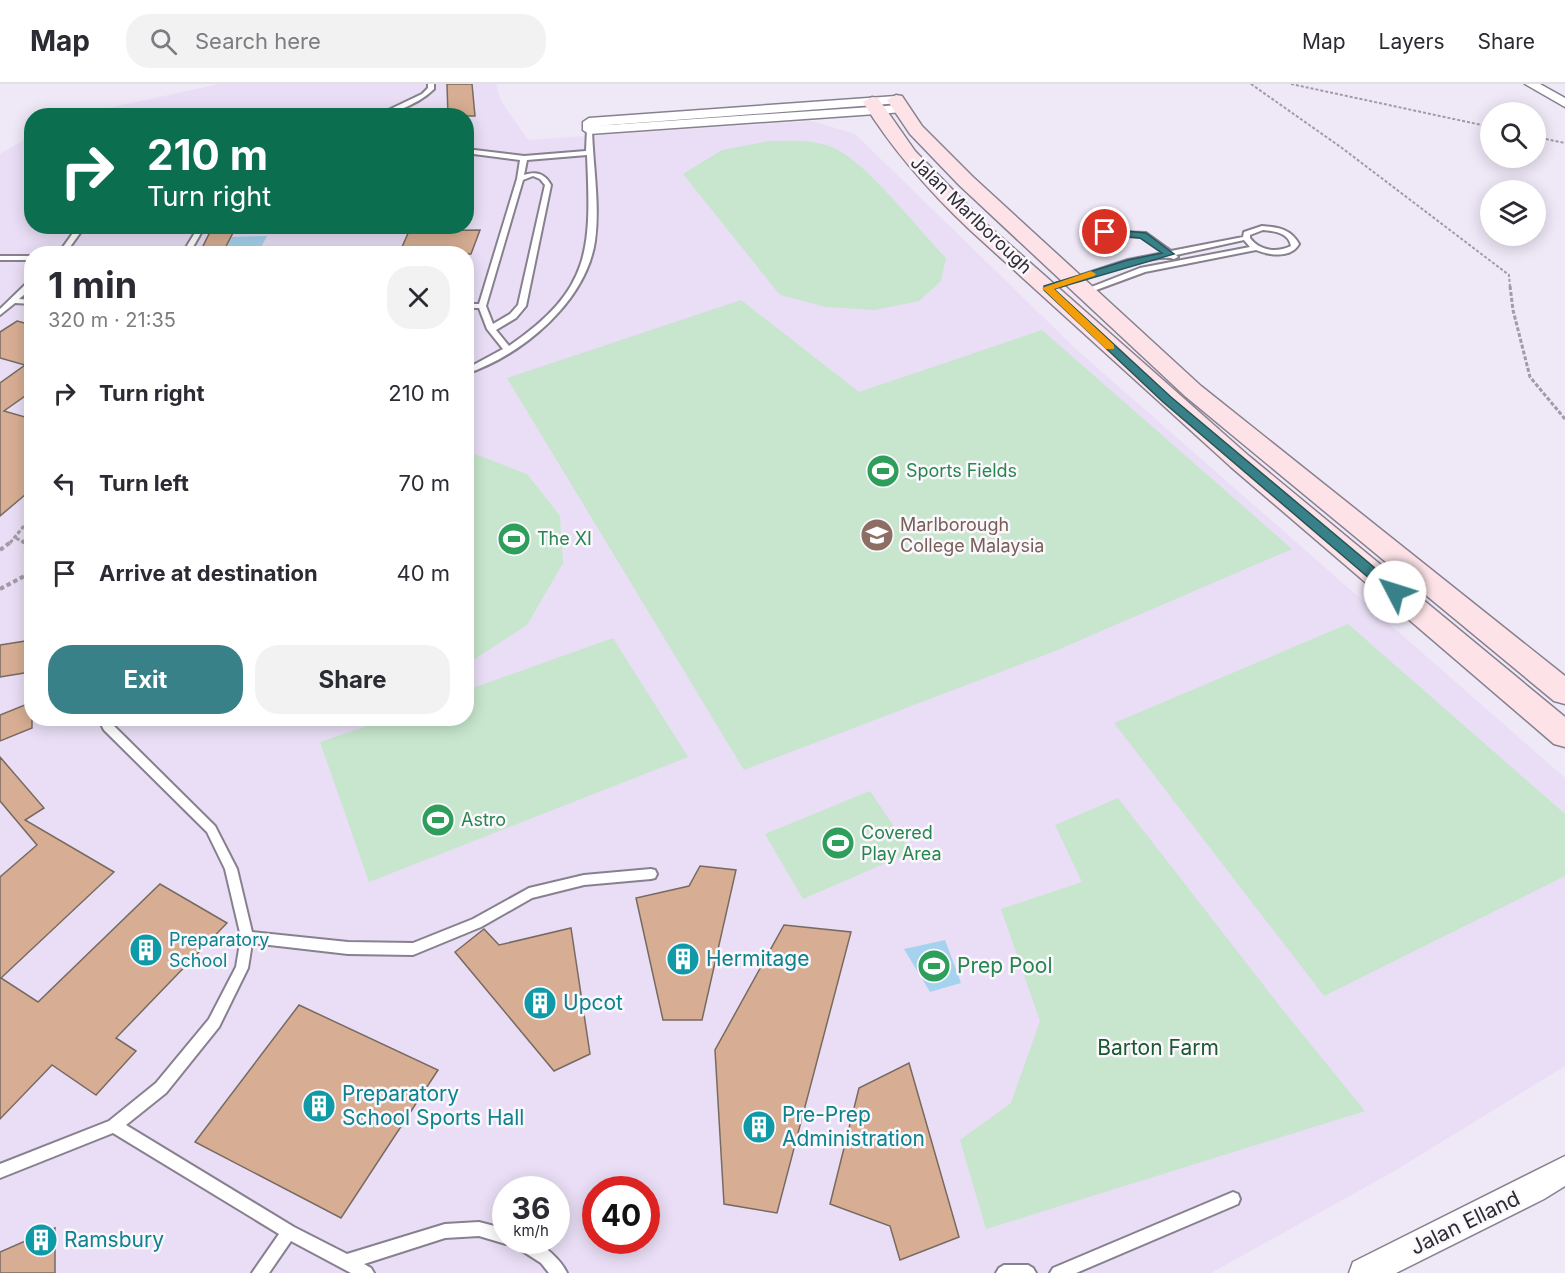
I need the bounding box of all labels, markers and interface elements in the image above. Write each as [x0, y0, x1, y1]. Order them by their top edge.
search box [126, 14, 546, 68]
text: Map [30, 24, 90, 58]
icon: search [147, 25, 180, 58]
text: Search here [195, 28, 321, 54]
text: Map [1302, 29, 1346, 54]
text: Layers [1379, 29, 1445, 54]
text: Share [1478, 29, 1535, 54]
map controls [1480, 102, 1546, 246]
button: search [1480, 102, 1546, 168]
text: 210 m [147, 129, 268, 180]
icon: right [48, 132, 126, 210]
street label: Jalan Marlborough [907, 152, 1036, 278]
text: Turn right [147, 180, 271, 213]
button: layers [1480, 180, 1546, 246]
pin [1079, 206, 1130, 257]
icon: arrive [1088, 215, 1121, 248]
text: 1 min [48, 263, 137, 307]
button: close [387, 266, 450, 329]
text: 320 m · 21:35 [48, 308, 176, 332]
icon: right [48, 377, 81, 410]
text: Turn right [99, 380, 205, 406]
text: 210 m [388, 380, 450, 406]
sports icon: Sports Fields [865, 453, 901, 489]
place label: Sports Fields [906, 460, 1017, 481]
icon: left [48, 467, 81, 500]
text: Turn left [99, 470, 189, 496]
text: 70 m [399, 470, 450, 496]
place label: Marlborough College Malaysia [900, 514, 1044, 556]
school or university icon: Marlborough College Malaysia [859, 517, 895, 553]
sports icon: The XI [496, 521, 532, 557]
place label: The XI [537, 528, 592, 549]
icon: arrive [48, 557, 81, 590]
text: Arrive at destination [99, 560, 318, 586]
text: 40 m [396, 560, 450, 586]
position arrow [1363, 560, 1427, 624]
button: Exit [48, 645, 243, 714]
button: Share [255, 645, 450, 714]
sports icon: Astro [420, 802, 456, 838]
place label: Astro [461, 809, 506, 830]
place label: Covered Play Area [861, 822, 942, 864]
sports icon: Covered Play Area [820, 825, 856, 861]
place label: Preparatory School [169, 929, 269, 971]
building icon: Preparatory School [128, 932, 164, 968]
building icon: Hermitage [665, 941, 701, 977]
place label: Hermitage [706, 946, 809, 971]
sports icon: Prep Pool [916, 948, 952, 984]
place label: Prep Pool [957, 953, 1053, 978]
building icon: Upcot [522, 985, 558, 1021]
place label: Upcot [563, 990, 623, 1015]
park label: Barton Farm [1097, 1035, 1219, 1060]
place label: Preparatory School Sports Hall [342, 1081, 524, 1130]
building icon: Preparatory School Sports Hall [301, 1088, 337, 1124]
place label: Pre-Prep Administration [782, 1102, 925, 1151]
building icon: Pre-Prep Administration [741, 1109, 777, 1145]
speed limit sign: 40 [582, 1176, 660, 1254]
street label: Jalan Elland [1406, 1185, 1524, 1260]
text: 36 [512, 1190, 550, 1226]
text: km/h [513, 1221, 549, 1240]
building icon: Ramsbury [23, 1222, 59, 1258]
place label: Ramsbury [64, 1227, 164, 1252]

